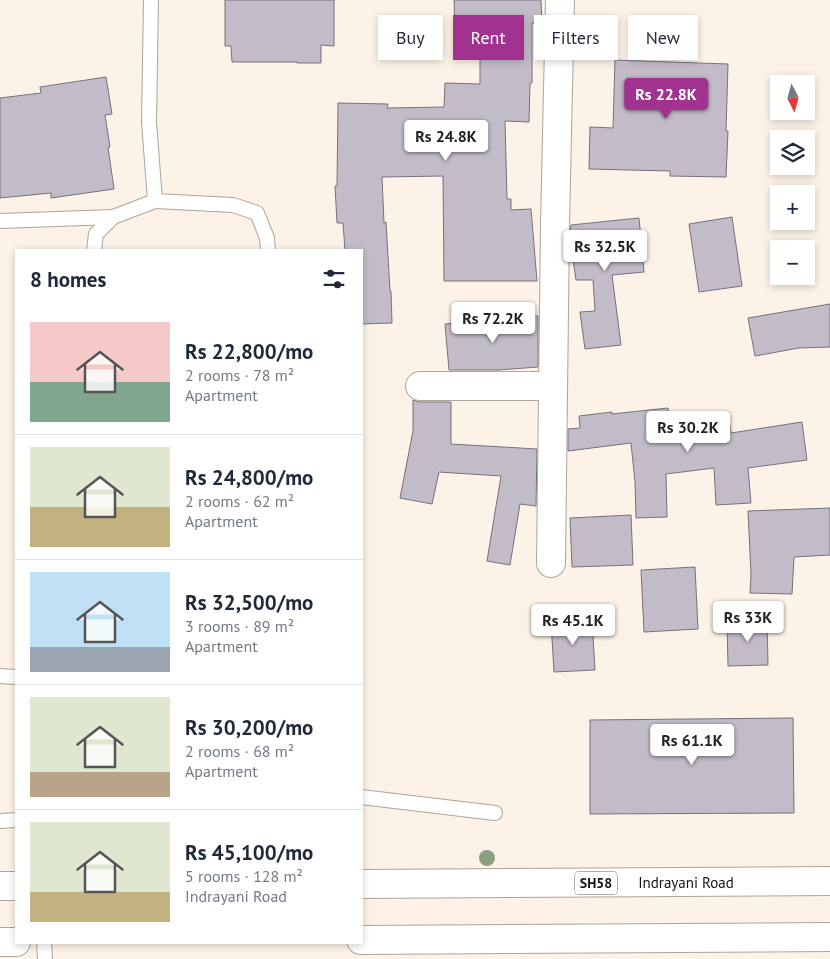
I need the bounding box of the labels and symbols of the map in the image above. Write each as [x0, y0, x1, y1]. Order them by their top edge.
north arrow [770, 75, 815, 120]
pin: Rs 22.8K [614, 78, 718, 120]
pin: Rs 24.8K [394, 120, 498, 162]
pin: Rs 32.5K [553, 230, 657, 272]
pin: Rs 72.2K [441, 302, 545, 344]
pin: Rs 30.2K [636, 410, 740, 453]
pin: Rs 33K [707, 600, 789, 643]
pin: Rs 45.1K [521, 604, 625, 646]
pin: Rs 61.1K [640, 724, 744, 766]
road number: SH58 [575, 871, 617, 894]
street label: Indrayani Road [638, 873, 734, 892]

